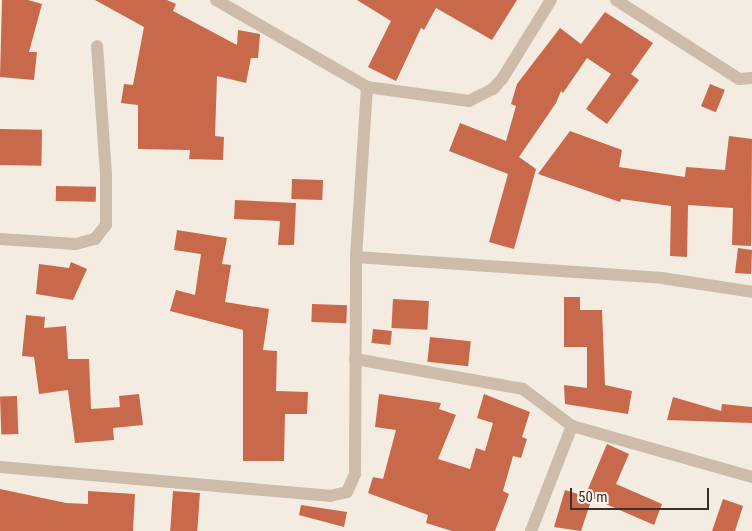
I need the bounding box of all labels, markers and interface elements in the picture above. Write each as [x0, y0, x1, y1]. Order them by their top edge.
scale bar [572, 478, 711, 510]
text: 50 m [578, 488, 608, 506]

